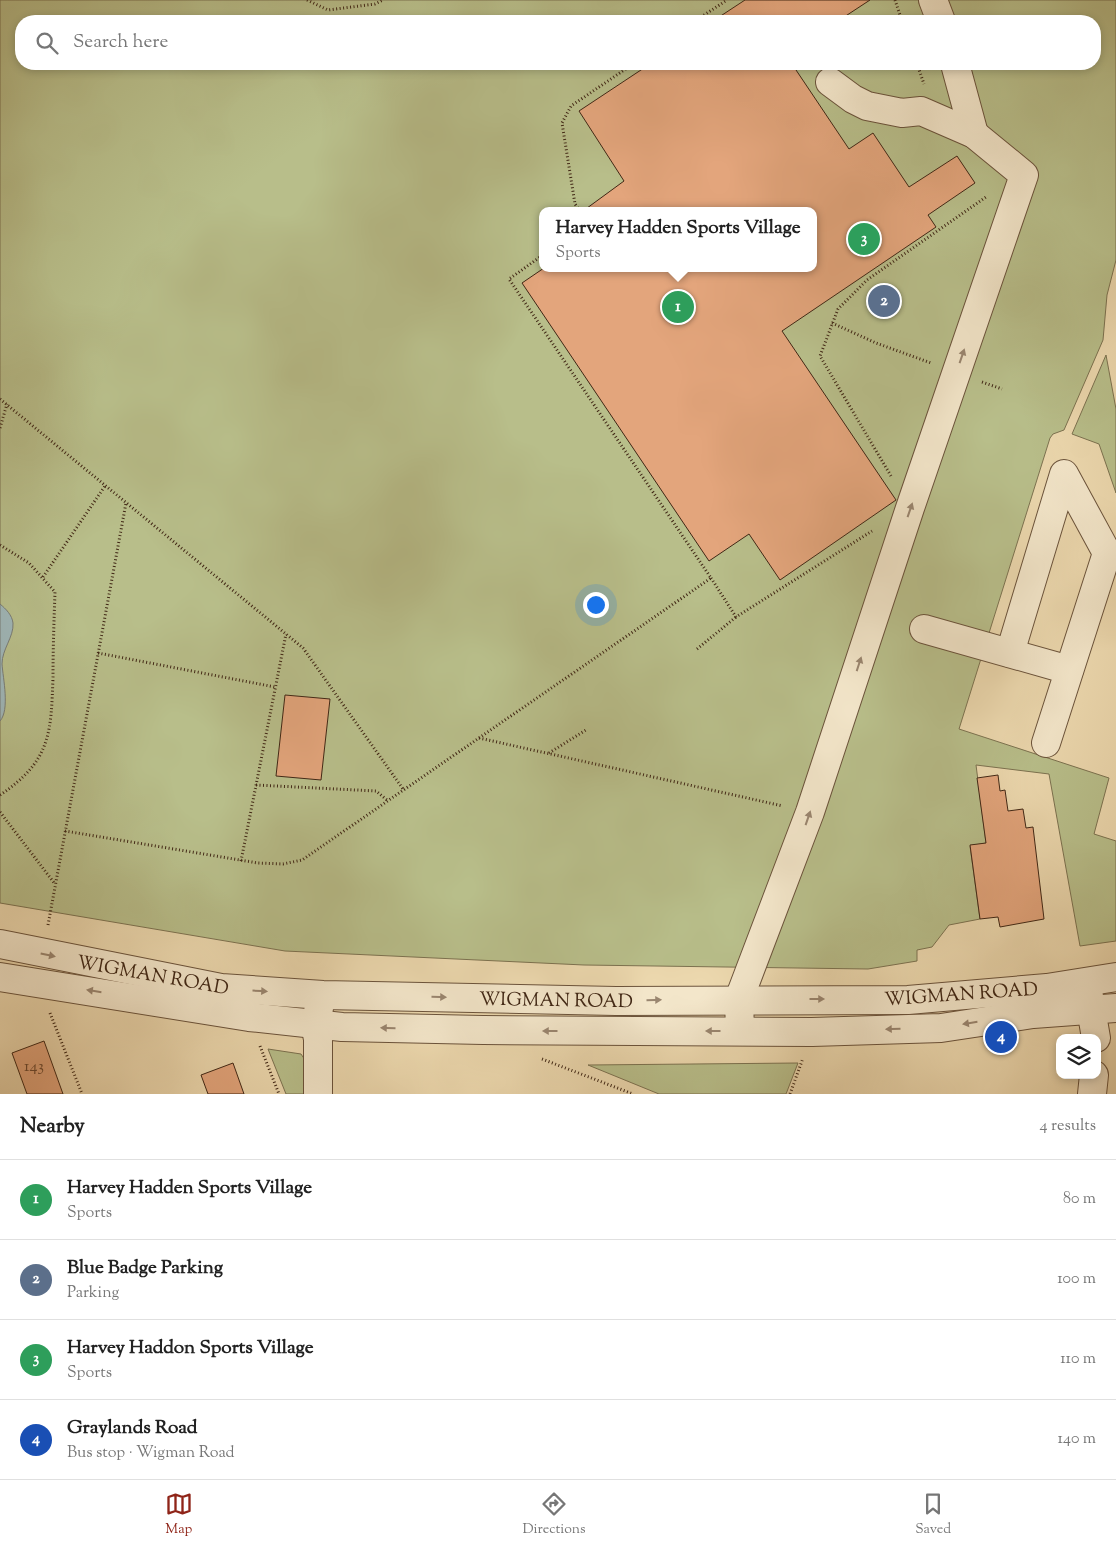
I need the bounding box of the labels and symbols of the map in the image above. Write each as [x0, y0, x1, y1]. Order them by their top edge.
pin: 3 [848, 220, 880, 258]
pin: 2 [868, 282, 900, 320]
pin: 1 [662, 288, 694, 326]
one-way arrow [959, 348, 967, 363]
one-way arrow [906, 502, 914, 517]
your location [583, 592, 609, 618]
one-way arrow [855, 656, 863, 671]
one-way arrow [805, 811, 812, 826]
street label: WIGMAN ROAD [74, 950, 231, 1003]
one-way arrow [40, 951, 56, 959]
street label: WIGMAN ROAD [884, 977, 1039, 1014]
one-way arrow [85, 986, 101, 994]
one-way arrow [252, 987, 268, 995]
street label: WIGMAN ROAD [479, 987, 633, 1016]
one-way arrow [432, 993, 448, 1001]
one-way arrow [809, 995, 825, 1003]
one-way arrow [647, 996, 663, 1004]
pin: 4 [985, 1018, 1017, 1056]
one-way arrow [961, 1020, 977, 1028]
one-way arrow [380, 1024, 396, 1032]
one-way arrow [884, 1025, 900, 1033]
one-way arrow [542, 1027, 558, 1035]
one-way arrow [704, 1027, 720, 1035]
house number: 143 [24, 1056, 44, 1079]

